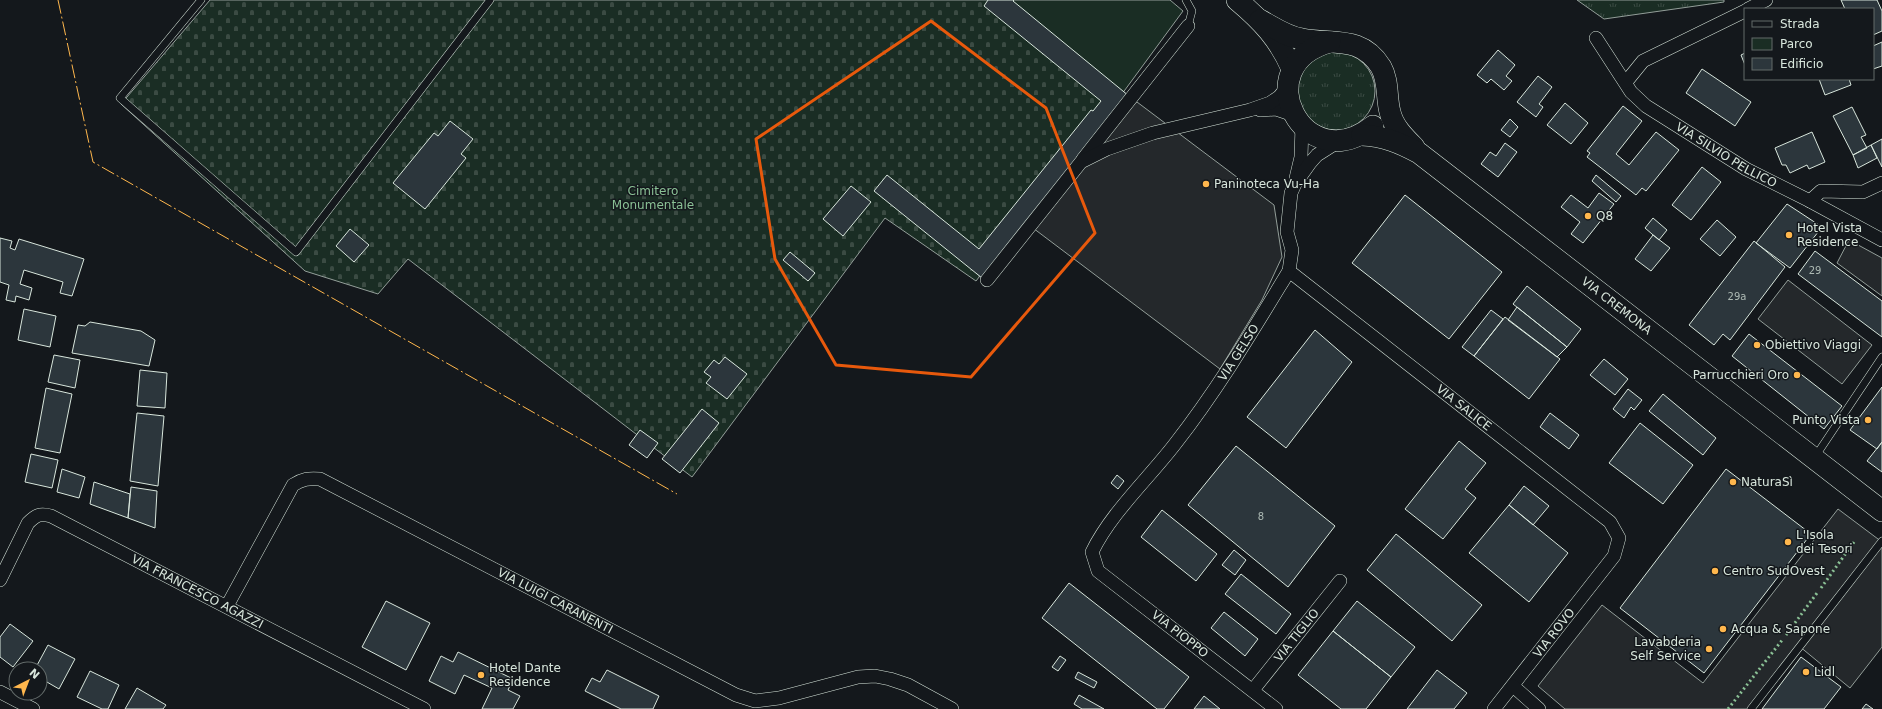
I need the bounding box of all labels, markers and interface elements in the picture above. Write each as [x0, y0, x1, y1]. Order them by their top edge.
legend [1744, 8, 1874, 80]
text: Strada [1780, 17, 1820, 31]
text: Parco [1780, 37, 1813, 51]
text: Edificio [1780, 57, 1823, 71]
street label: VIA SILVIO PELLICO [1673, 120, 1779, 190]
place label: Paninoteca Vu-Ha [1214, 177, 1320, 191]
marker: Paninoteca Vu-Ha [1201, 179, 1211, 189]
park label: Cimitero Monumentale [612, 184, 694, 212]
place label: Q8 [1596, 209, 1613, 223]
marker: Q8 [1583, 211, 1593, 221]
place label: Hotel Vista Residence [1797, 221, 1862, 249]
marker: Hotel Vista Residence [1784, 230, 1794, 240]
house number: 29 [1809, 265, 1821, 276]
street label: VIA CREMONA [1579, 274, 1655, 338]
house number: 29a [1728, 291, 1746, 302]
street label: VIA GELSO [1215, 322, 1262, 384]
place label: Obiettivo Viaggi [1765, 338, 1861, 352]
marker: Obiettivo Viaggi [1752, 340, 1762, 350]
place label: Parrucchieri Oro [1693, 368, 1789, 382]
marker: Parrucchieri Oro [1792, 370, 1802, 380]
street label: VIA SALICE [1434, 382, 1494, 434]
place label: Punto Vista [1792, 413, 1860, 427]
marker: Punto Vista [1863, 415, 1873, 425]
place label: NaturaSì [1741, 475, 1793, 489]
marker: NaturaSì [1728, 477, 1738, 487]
house number: 8 [1258, 511, 1264, 522]
place label: L'Isola dei Tesori [1796, 528, 1853, 556]
marker: L'Isola dei Tesori [1783, 537, 1793, 547]
street label: VIA FRANCESCO AGAZZI [129, 552, 266, 632]
place label: Centro SudOvest [1723, 564, 1825, 578]
street label: VIA LUIGI CARANENTI [495, 565, 615, 637]
marker: Centro SudOvest [1710, 566, 1720, 576]
street label: VIA TIGLIO [1271, 606, 1322, 665]
street label: VIA ROVO [1530, 606, 1578, 660]
street label: VIA PIOPPO [1149, 608, 1211, 660]
place label: Acqua & Sapone [1731, 622, 1830, 636]
marker: Acqua & Sapone [1718, 624, 1728, 634]
place label: Lavabderia Self Service [1630, 635, 1701, 663]
marker: Lavabderia Self Service [1704, 644, 1714, 654]
north arrow [8, 661, 48, 701]
place label: Hotel Dante Residence [489, 661, 561, 689]
place label: Lidl [1814, 665, 1835, 679]
text: N [27, 666, 42, 682]
marker: Lidl [1801, 667, 1811, 677]
marker: Hotel Dante Residence [476, 670, 486, 680]

